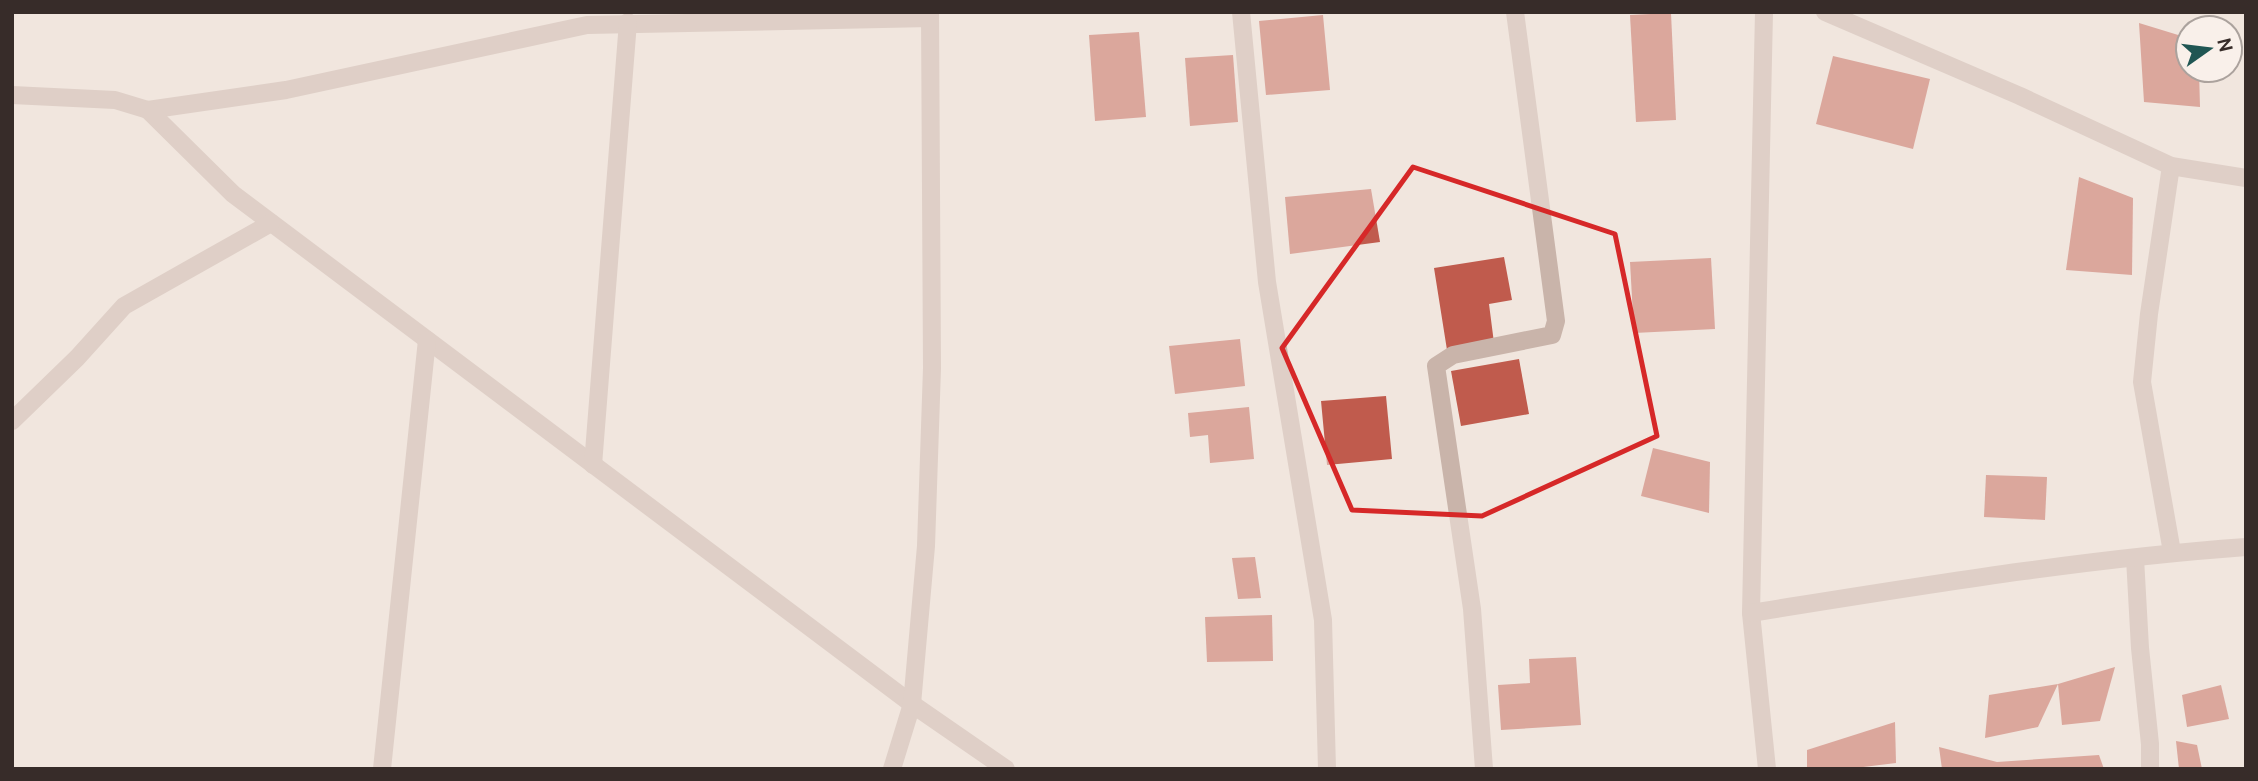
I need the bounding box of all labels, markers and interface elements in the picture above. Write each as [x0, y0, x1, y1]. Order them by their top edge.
north arrow [2174, 14, 2244, 84]
text: N [2212, 36, 2238, 54]

